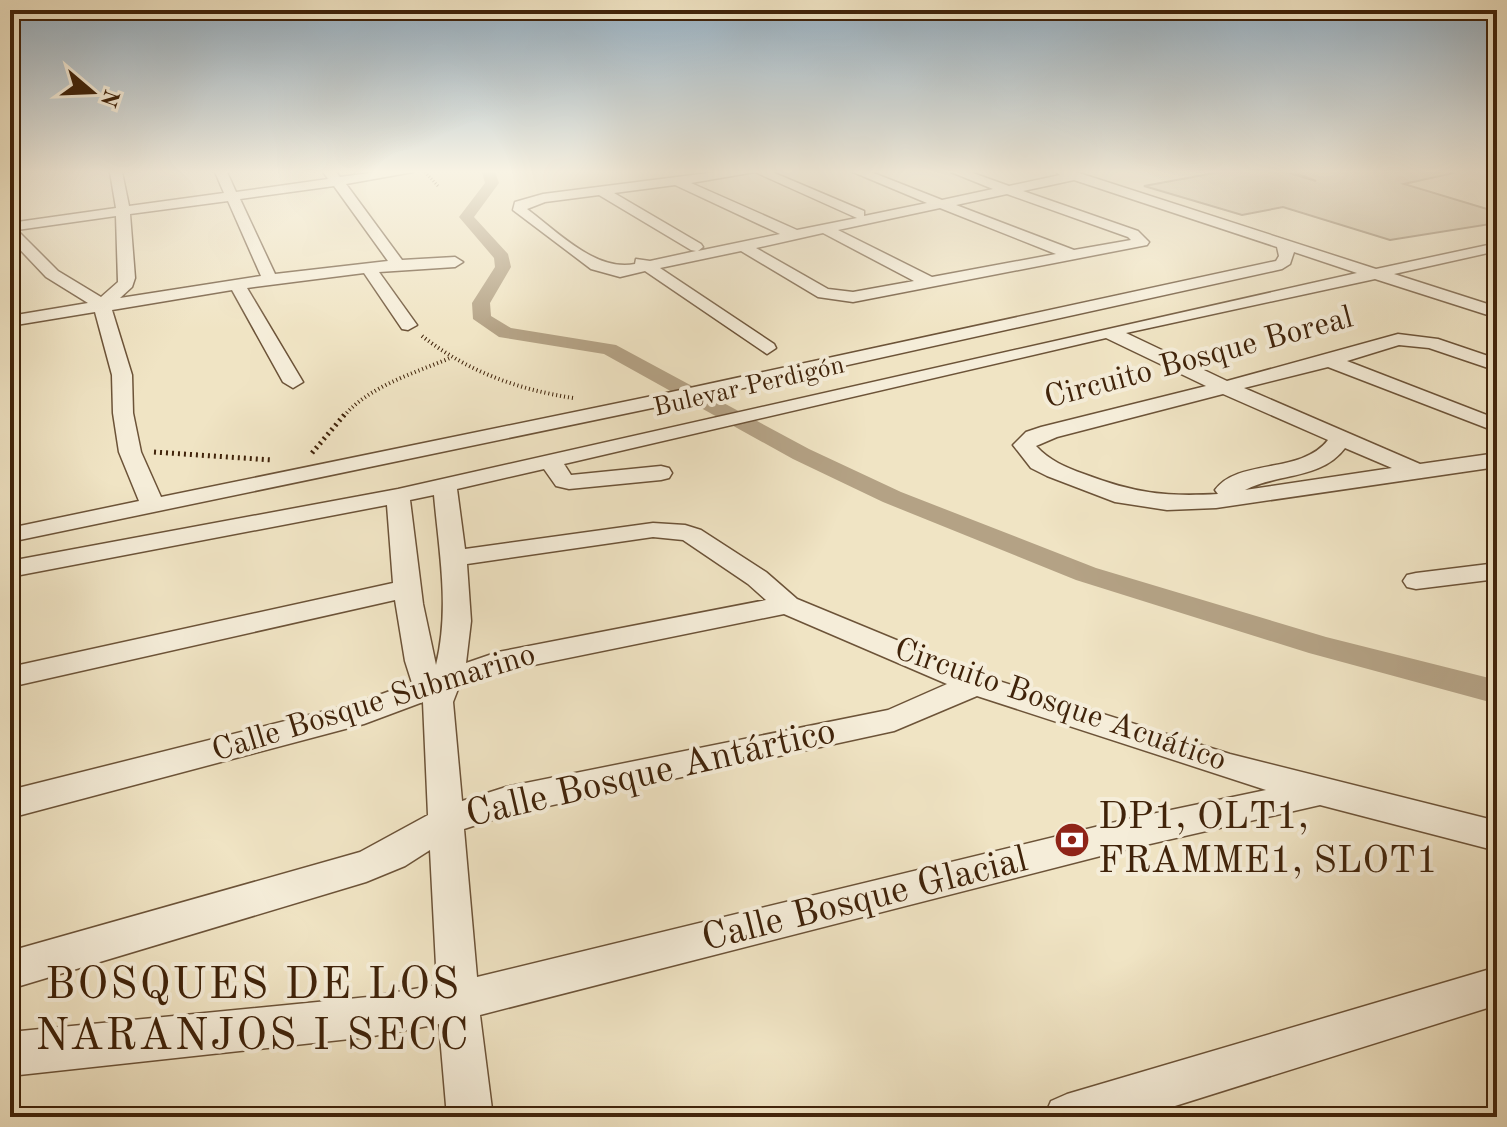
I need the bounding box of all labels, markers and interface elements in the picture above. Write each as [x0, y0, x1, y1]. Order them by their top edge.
north arrow [52, 52, 132, 132]
text: N [96, 86, 122, 110]
street label: Circuito Bosque Boreal [1041, 302, 1357, 416]
street label: Bulevar Perdigón [651, 352, 847, 422]
street label: Circuito Bosque Acuático [890, 634, 1230, 778]
street label: Calle Bosque Submarino [209, 640, 539, 768]
street label: Calle Bosque Antártico [463, 713, 839, 835]
place label: DP1, OLT1, FRAMME1, SLOT1 [1098, 799, 1438, 881]
bank icon: DP1, OLT1, FRAMME1, SLOT1 [1053, 821, 1091, 859]
street label: Calle Bosque Glacial [698, 841, 1032, 959]
district label: BOSQUES DE LOS NARANJOS I SECC [35, 964, 471, 1059]

